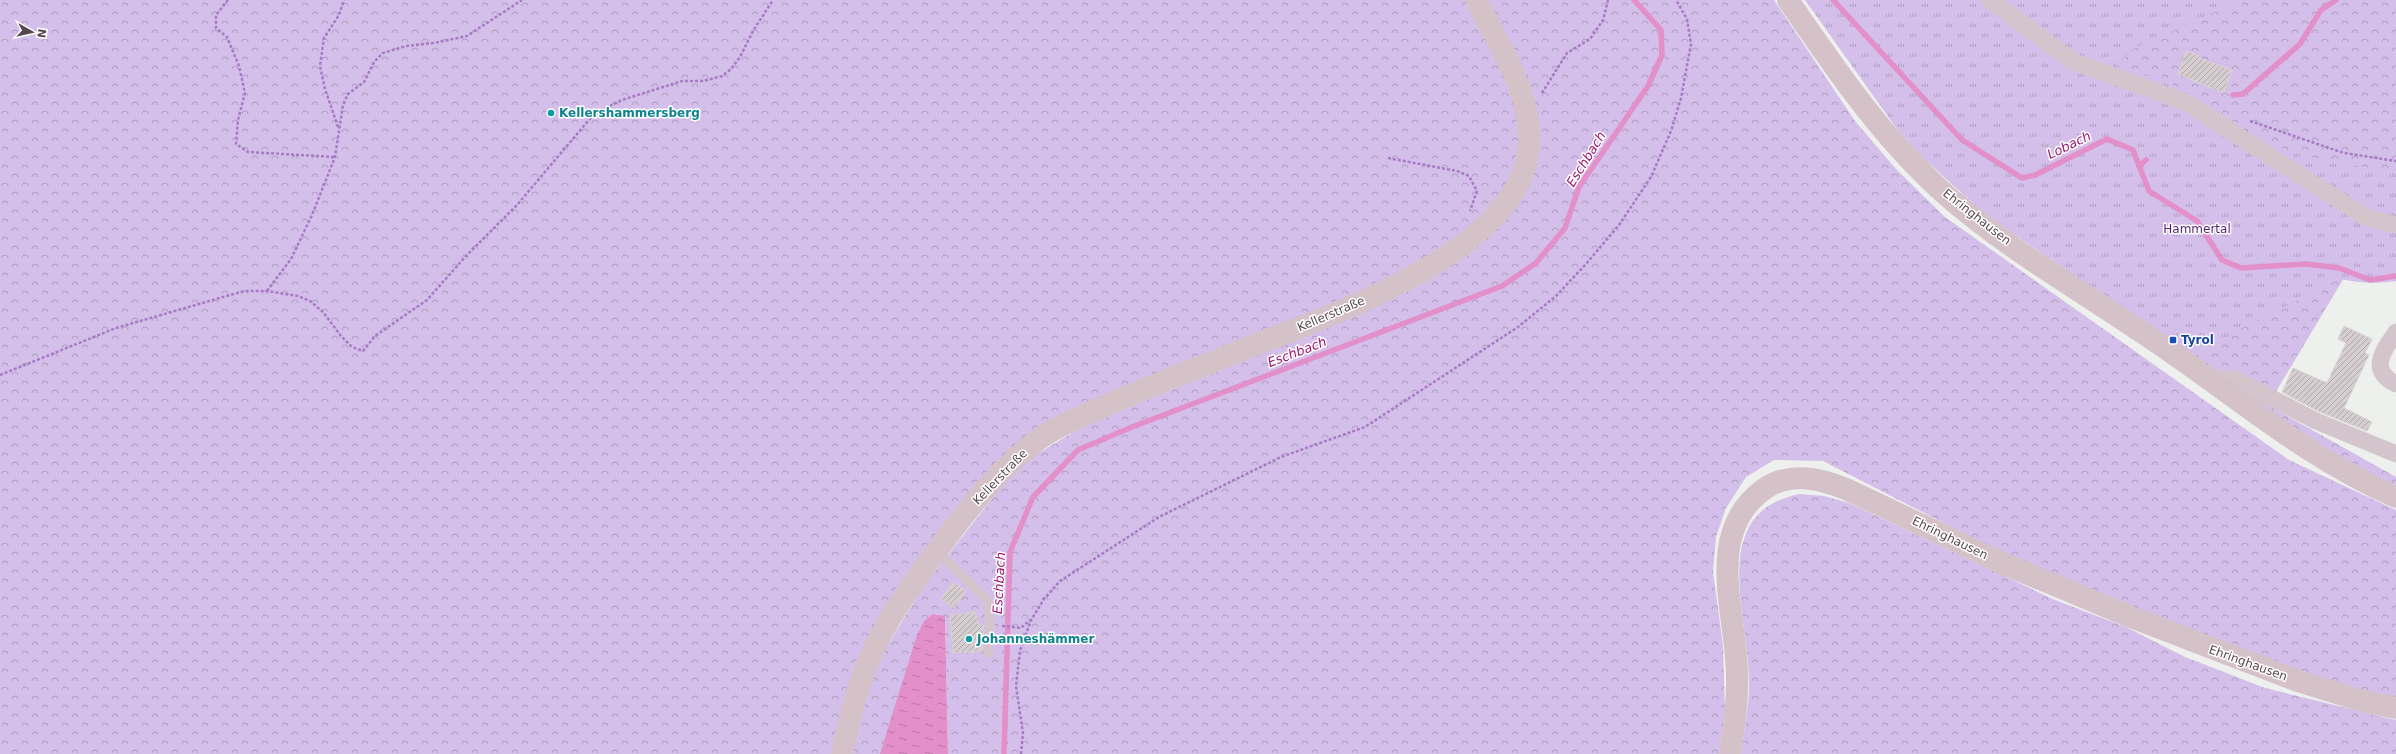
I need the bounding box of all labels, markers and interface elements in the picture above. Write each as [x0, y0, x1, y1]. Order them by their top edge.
north arrow [12, 12, 52, 52]
text: N [34, 28, 48, 39]
place label: Kellershammersberg [559, 106, 700, 120]
marker: Kellershammersberg [546, 108, 556, 118]
water label: Lobach [2045, 128, 2093, 162]
water label: Eschbach [1563, 129, 1609, 189]
street label: Ehringhausen [1940, 186, 2014, 248]
park label: Hammertal [2163, 222, 2231, 236]
street label: Kellerstraße [1295, 294, 1367, 334]
place label: Tyrol [2181, 333, 2214, 347]
water label: Eschbach [1265, 334, 1329, 370]
marker: Tyrol [2168, 335, 2178, 345]
street label: Kellerstraße [970, 446, 1030, 508]
street label: Ehringhausen [1910, 514, 1990, 562]
water label: Eschbach [990, 552, 1008, 614]
place label: Johanneshämmer [976, 632, 1095, 646]
marker: Johanneshämmer [964, 634, 974, 644]
street label: Ehringhausen [2207, 642, 2289, 684]

